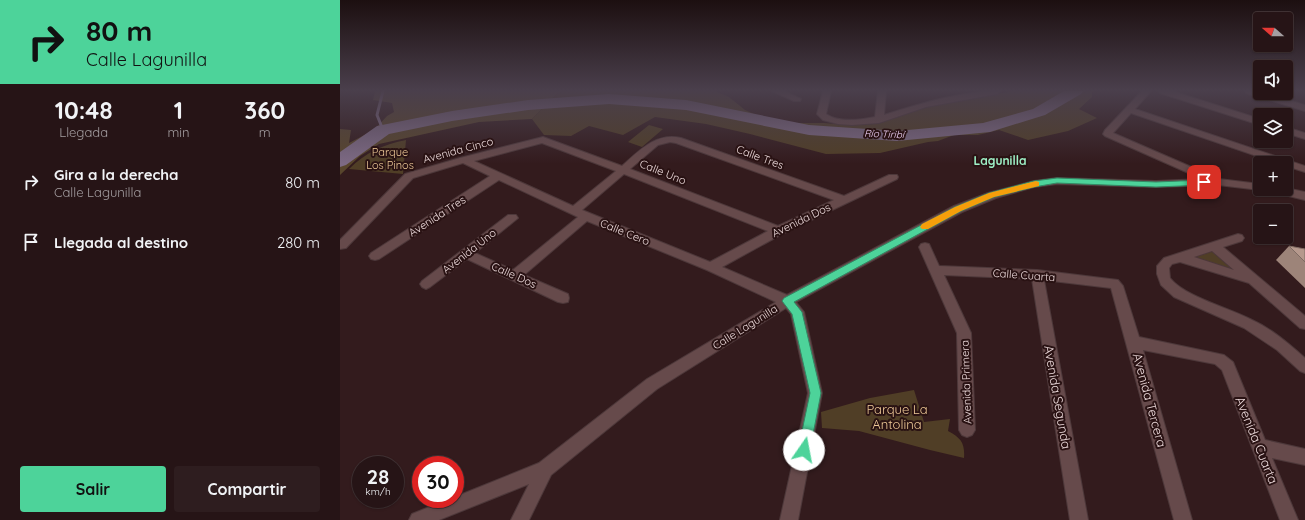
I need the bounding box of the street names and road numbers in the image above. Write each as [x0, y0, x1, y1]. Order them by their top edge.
street label: Avenida Cinco [421, 134, 495, 166]
street label: Calle Tres [734, 142, 786, 172]
street label: Calle Uno [638, 156, 689, 188]
street label: Avenida Tres [406, 192, 468, 240]
street label: Avenida Dos [769, 200, 833, 240]
street label: Calle Cero [598, 216, 652, 248]
street label: Avenida Uno [439, 225, 499, 276]
street label: Calle Dos [489, 259, 539, 291]
street label: Calle Cuarta [992, 266, 1056, 284]
street label: Calle Lagunilla [710, 301, 780, 353]
street label: Avenida Primera [958, 340, 974, 424]
street label: Avenida Segunda [1041, 344, 1075, 450]
street label: Avenida Tercera [1130, 351, 1170, 449]
street label: Avenida Cuarta [1232, 394, 1282, 486]

